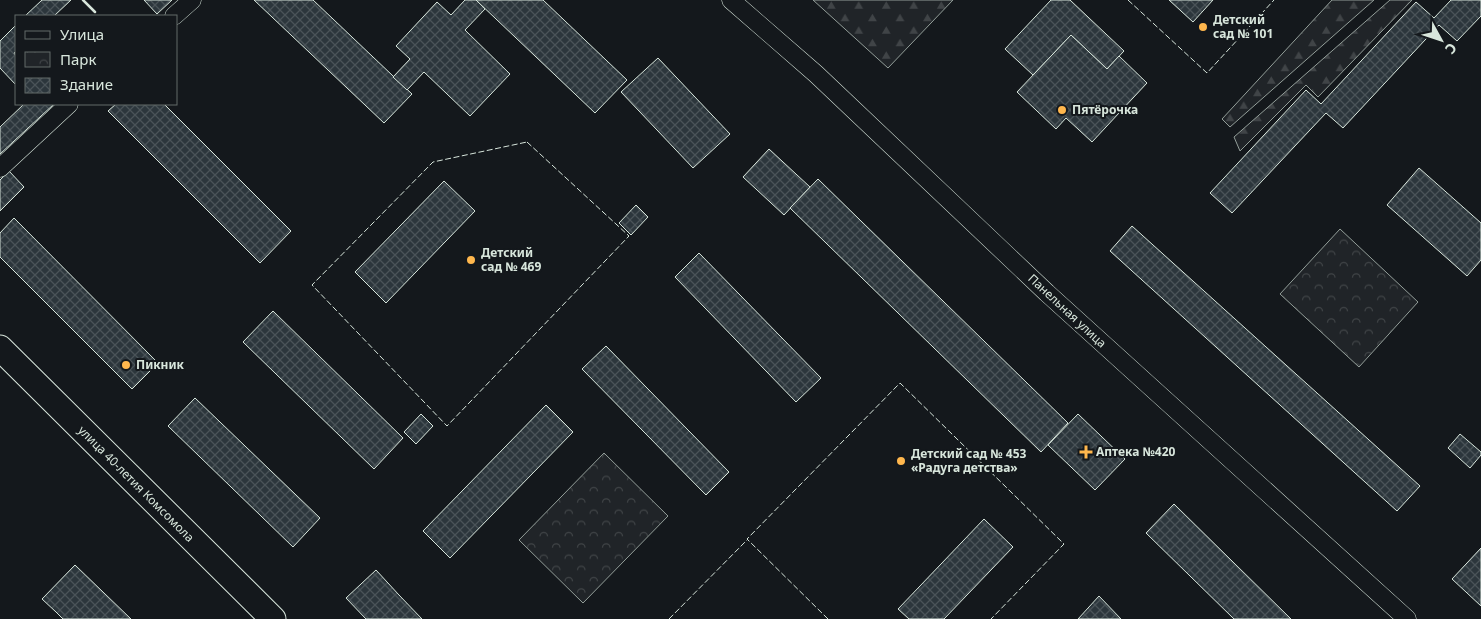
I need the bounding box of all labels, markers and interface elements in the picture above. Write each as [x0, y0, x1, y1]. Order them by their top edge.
place label: Детский сад № 101 [1213, 11, 1273, 42]
legend [15, 15, 178, 105]
north arrow [1416, 15, 1466, 65]
marker: Детский сад № 101 [1197, 21, 1209, 33]
text: Улица [60, 24, 104, 44]
text: С [1441, 39, 1462, 58]
text: Парк [60, 49, 96, 69]
text: Здание [60, 74, 113, 94]
place label: Пятёрочка [1072, 101, 1138, 118]
marker: Пятёрочка [1056, 104, 1068, 116]
place label: Детский сад № 469 [481, 244, 541, 275]
marker: Детский сад № 469 [465, 254, 477, 266]
street label: Панельная улица [1025, 270, 1110, 351]
place label: Пикник [136, 356, 185, 373]
marker: Пикник [120, 359, 132, 371]
street label: улица 40-летия Комсомола [75, 422, 198, 545]
place label: Аптека №420 [1096, 443, 1176, 460]
place label: Детский сад № 453 «Радуга детства» [911, 445, 1027, 476]
marker: Аптека №420 [1080, 446, 1092, 458]
marker: Детский сад № 453 «Радуга детства» [895, 455, 907, 467]

